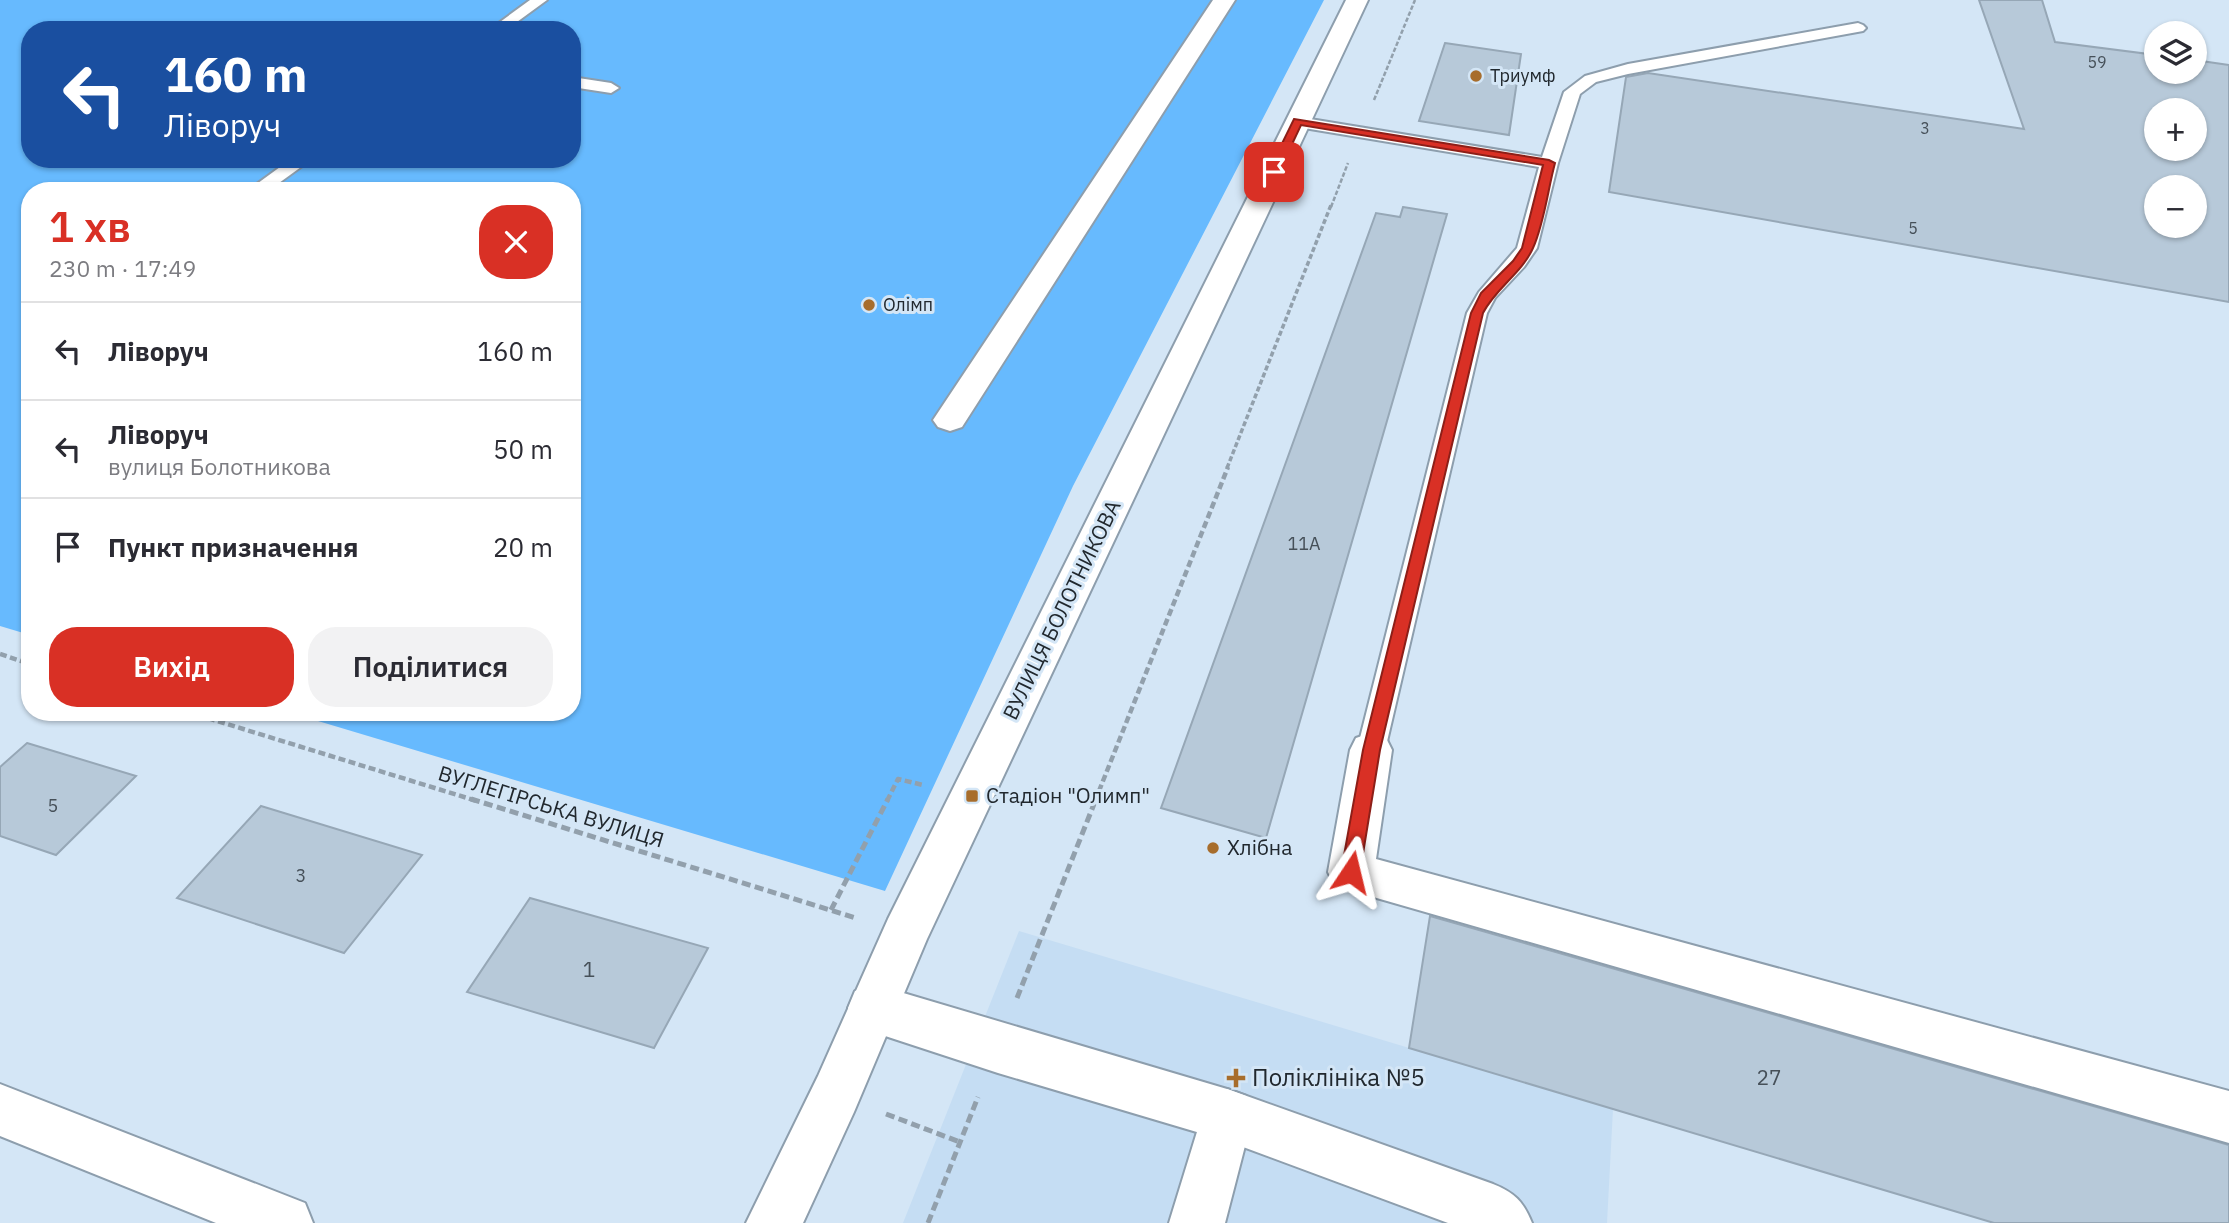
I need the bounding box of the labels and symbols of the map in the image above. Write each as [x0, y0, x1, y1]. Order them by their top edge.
house number: 59 [2087, 52, 2107, 72]
place label: Триумф [1490, 64, 1556, 87]
marker: Триумф [1468, 68, 1484, 84]
house number: 3 [1920, 118, 1930, 138]
pin [1244, 142, 1304, 202]
house number: 5 [1908, 218, 1918, 238]
place label: Олімп [883, 293, 933, 316]
marker: Олімп [861, 297, 877, 313]
street label: ВУЛИЦЯ БОЛОТНИКОВА [996, 495, 1127, 724]
house number: 11А [1287, 532, 1321, 555]
street label: ВУГЛЕГІРСЬКА ВУЛИЦЯ [435, 758, 668, 854]
place label: Стадіон "Олимп" [986, 781, 1150, 809]
marker: Стадіон "Олимп" [964, 788, 980, 804]
house number: 5 [48, 794, 58, 817]
place label: Хлібна [1227, 833, 1292, 861]
position arrow [1314, 835, 1388, 909]
marker: Хлібна [1205, 840, 1221, 856]
house number: 3 [296, 864, 306, 887]
house number: 1 [583, 955, 595, 983]
place label: Поліклініка №5 [1252, 1061, 1425, 1093]
house number: 27 [1756, 1063, 1782, 1091]
marker: Поліклініка №5 [1226, 1068, 1246, 1088]

